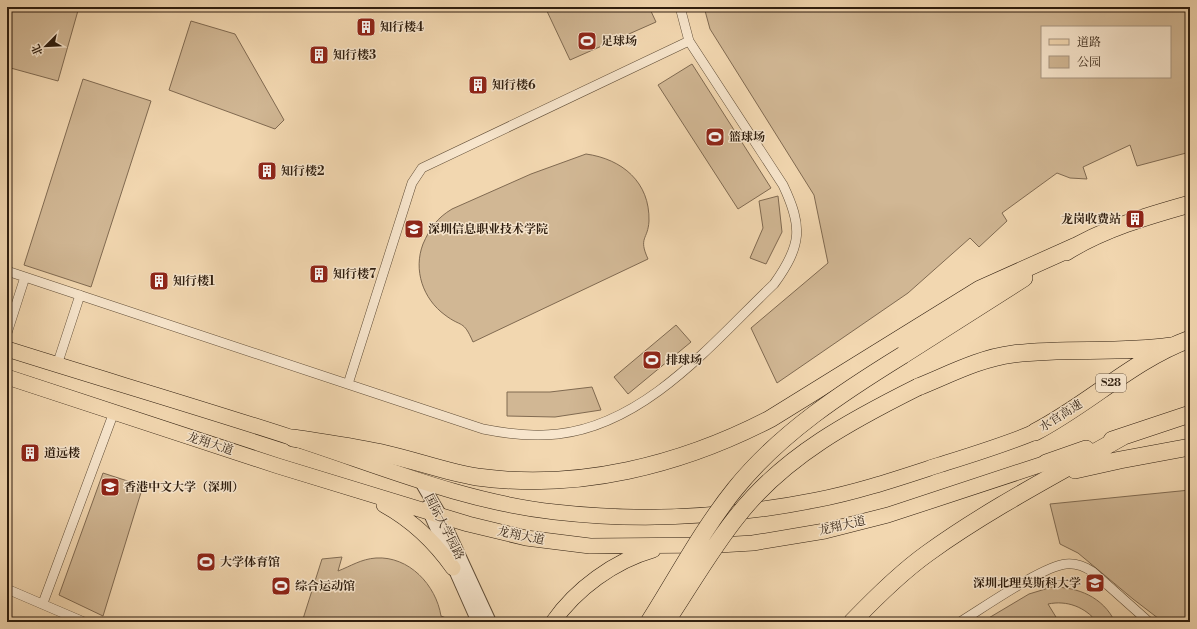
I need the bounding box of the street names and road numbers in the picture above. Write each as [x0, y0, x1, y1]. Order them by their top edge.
road number: S28 [1096, 374, 1126, 392]
street label: 水官高速 [1037, 397, 1085, 435]
street label: 龙翔大道 [185, 429, 235, 459]
street label: 国际大学园路 [421, 492, 467, 562]
street label: 龙翔大道 [817, 513, 867, 539]
street label: 龙翔大道 [496, 524, 546, 548]

